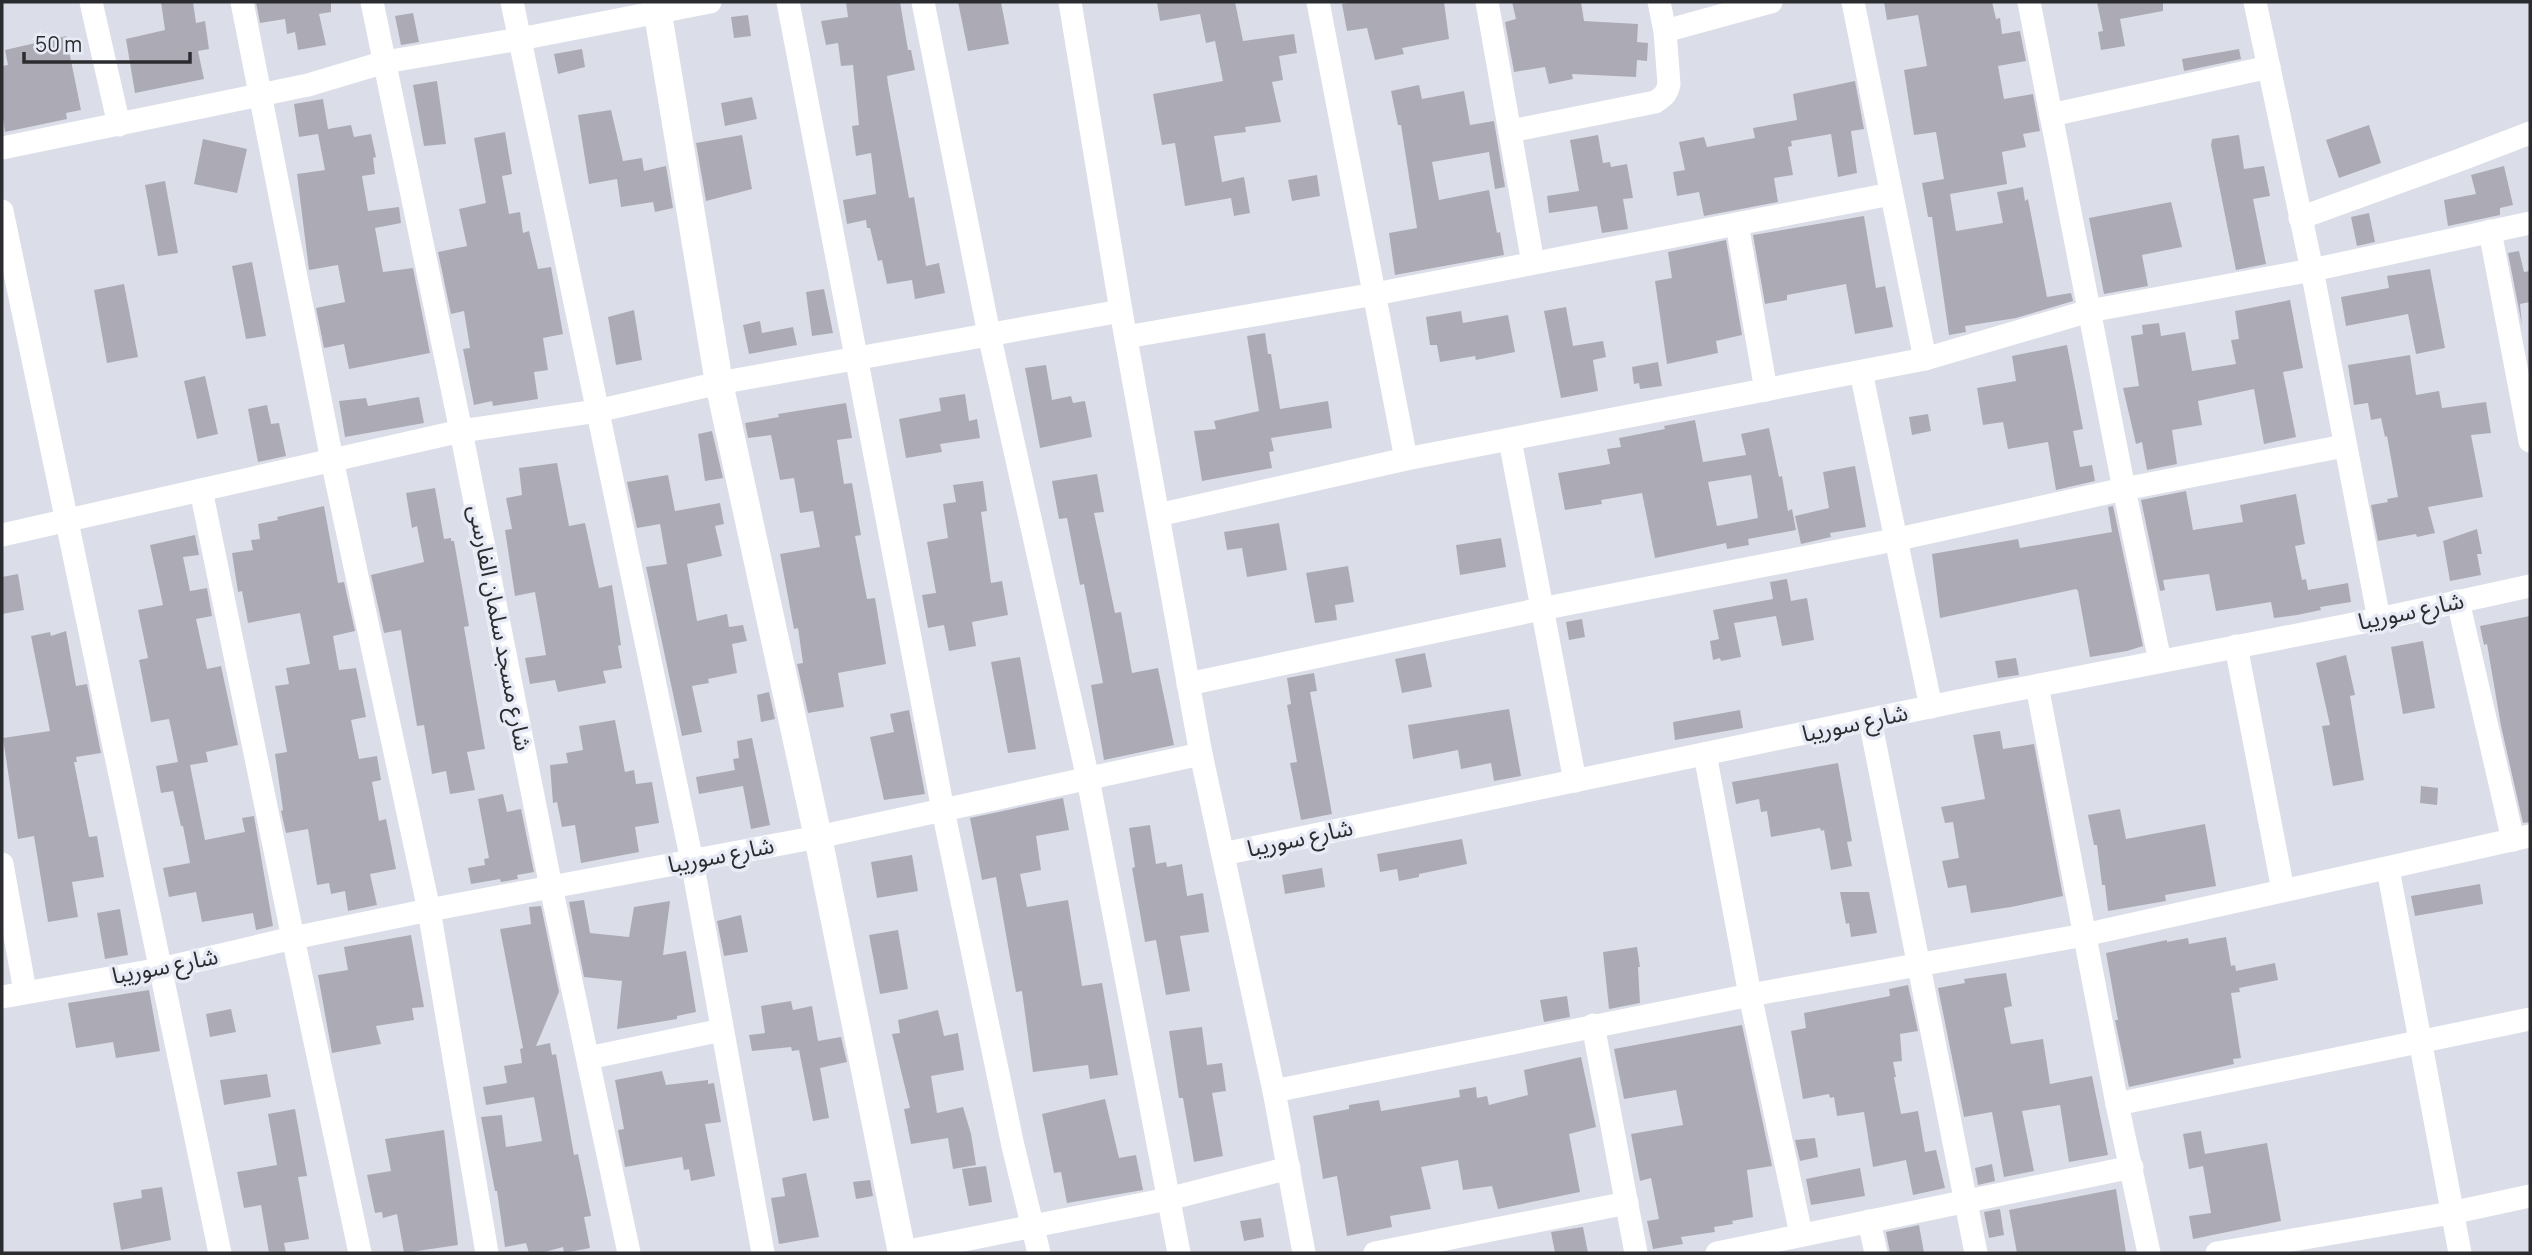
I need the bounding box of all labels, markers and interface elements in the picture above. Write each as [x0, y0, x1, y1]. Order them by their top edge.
scale bar [24, 21, 191, 65]
text: 50 m [35, 30, 82, 58]
street label: شارع مسجد سلمان الفارسى [459, 502, 541, 754]
street label: شارع سوريبا [2355, 583, 2467, 639]
street label: شارع سوريبا [1799, 695, 1911, 751]
street label: شارع سوريبا [1244, 810, 1356, 866]
street label: شارع سوريبا [665, 828, 777, 882]
street label: شارع سوريبا [109, 939, 221, 993]

